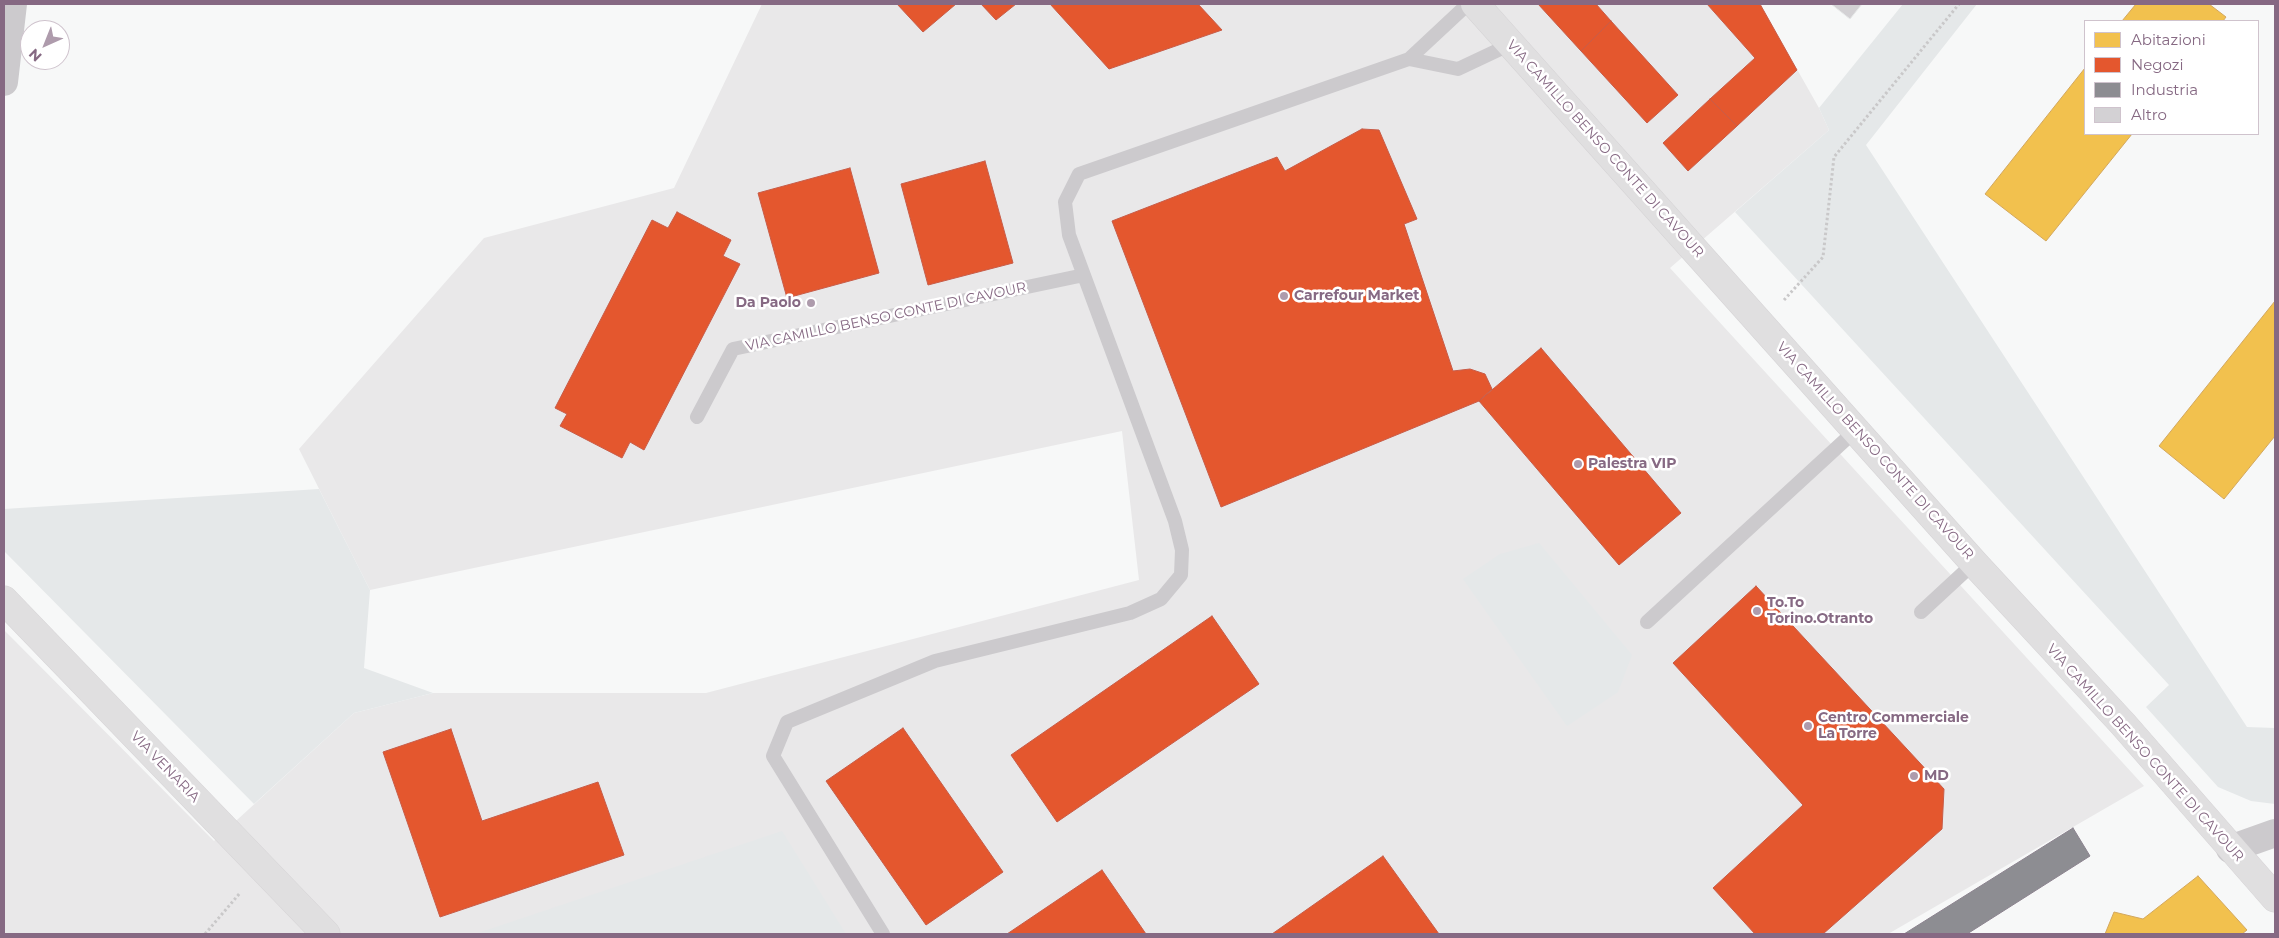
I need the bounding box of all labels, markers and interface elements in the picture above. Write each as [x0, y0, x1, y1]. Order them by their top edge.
north arrow [20, 20, 70, 70]
legend [2084, 20, 2259, 135]
text: Abitazioni [2131, 30, 2206, 49]
street label: VIA CAMILLO BENSO CONTE DI CAVOUR [1503, 37, 1707, 261]
text: N [25, 45, 46, 65]
text: Negozi [2131, 55, 2184, 74]
text: Industria [2131, 80, 2198, 99]
text: Altro [2131, 105, 2167, 124]
street label: VIA CAMILLO BENSO CONTE DI CAVOUR [744, 279, 1028, 355]
place label: Carrefour Market [1294, 288, 1419, 304]
marker: Carrefour Market [1278, 290, 1290, 302]
place label: Da Paolo [736, 295, 801, 311]
marker: Da Paolo [805, 297, 817, 309]
street label: VIA CAMILLO BENSO CONTE DI CAVOUR [1773, 339, 1977, 563]
place label: Palestra VIP [1588, 456, 1676, 472]
marker: Palestra VIP [1572, 458, 1584, 470]
place label: To.To Torino.Otranto [1767, 595, 1873, 628]
marker: To.To Torino.Otranto [1751, 605, 1763, 617]
street label: VIA CAMILLO BENSO CONTE DI CAVOUR [2043, 641, 2247, 865]
place label: Centro Commerciale La Torre [1818, 710, 1969, 742]
marker: Centro Commerciale La Torre [1802, 720, 1814, 732]
street label: VIA VENARIA [127, 728, 203, 806]
place label: MD [1924, 768, 1949, 784]
marker: MD [1908, 770, 1920, 782]

